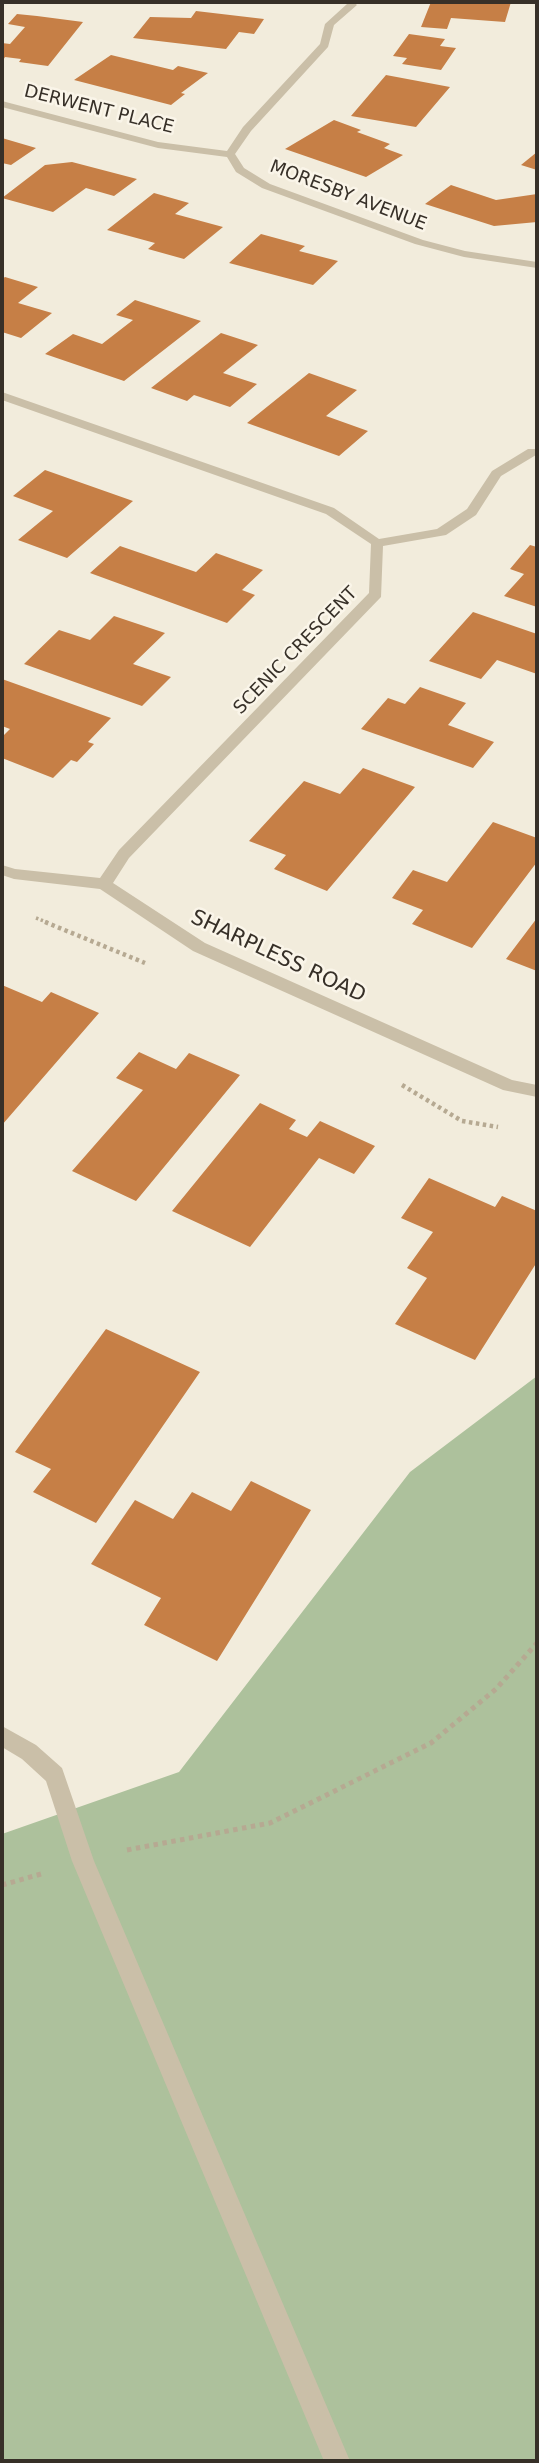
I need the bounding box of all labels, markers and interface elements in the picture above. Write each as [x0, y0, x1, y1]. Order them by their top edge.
street label: DERWENT PLACE [22, 81, 176, 139]
street label: MORESBY AVENUE [267, 156, 429, 236]
street label: SCENIC CRESCENT [230, 583, 362, 719]
street label: SHARPLESS ROAD [186, 905, 370, 1009]

